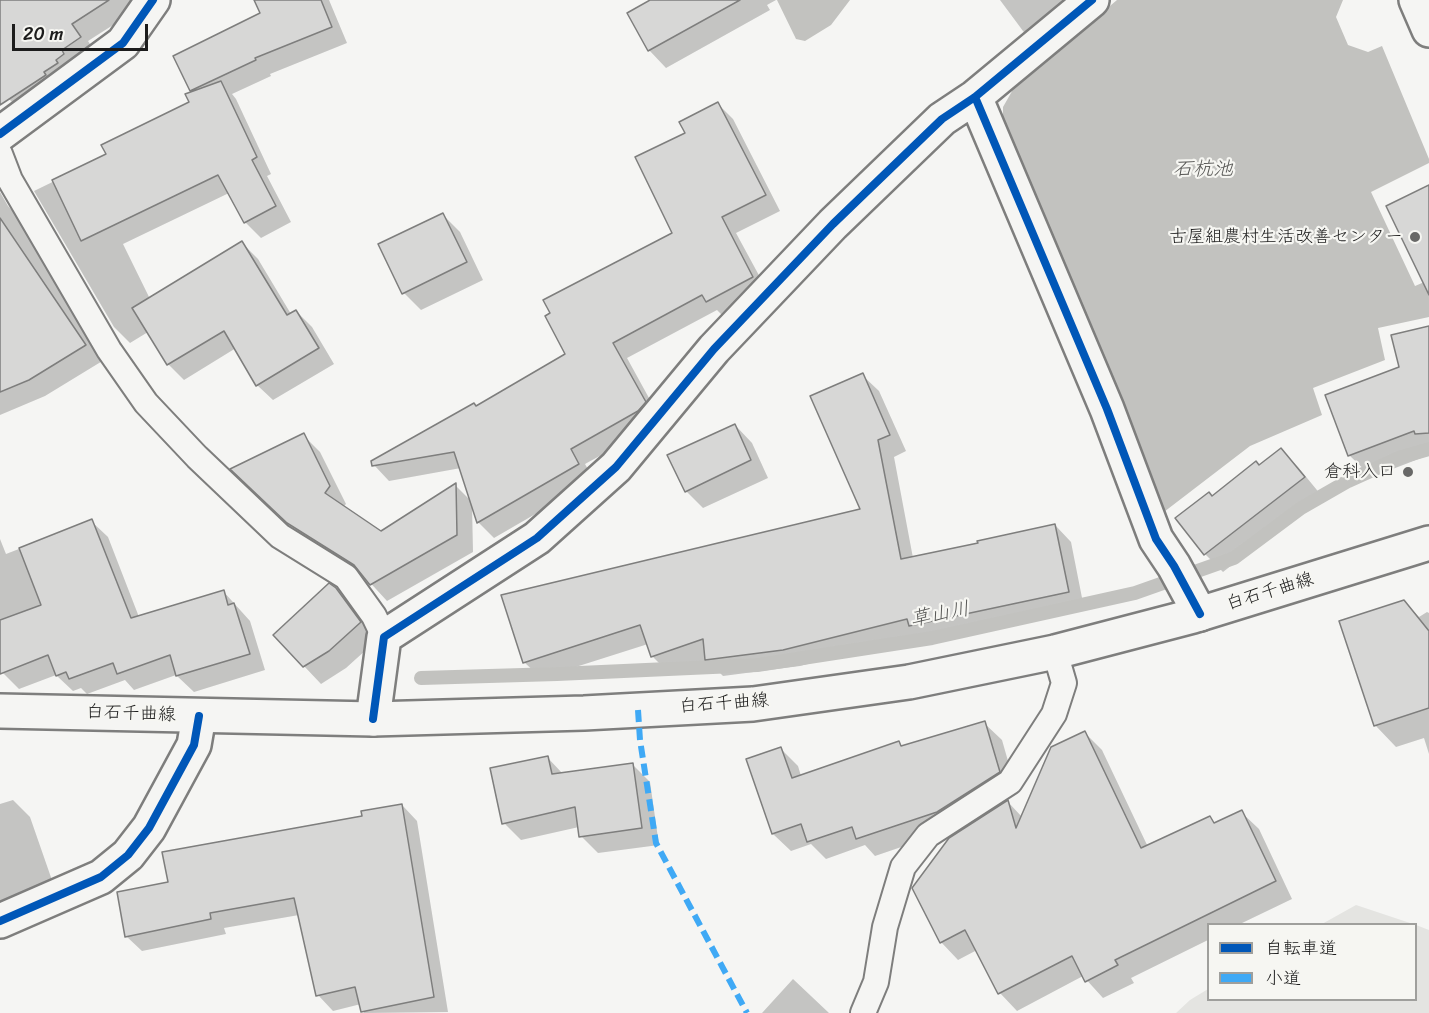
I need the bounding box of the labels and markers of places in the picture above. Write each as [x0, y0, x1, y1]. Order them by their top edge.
place label: 古屋組農村生活改善センター [1169, 226, 1403, 248]
marker: 古屋組農村生活改善センター [1408, 230, 1422, 244]
place label: 倉科入口 [1324, 461, 1396, 483]
marker: 倉科入口 [1401, 465, 1415, 479]

